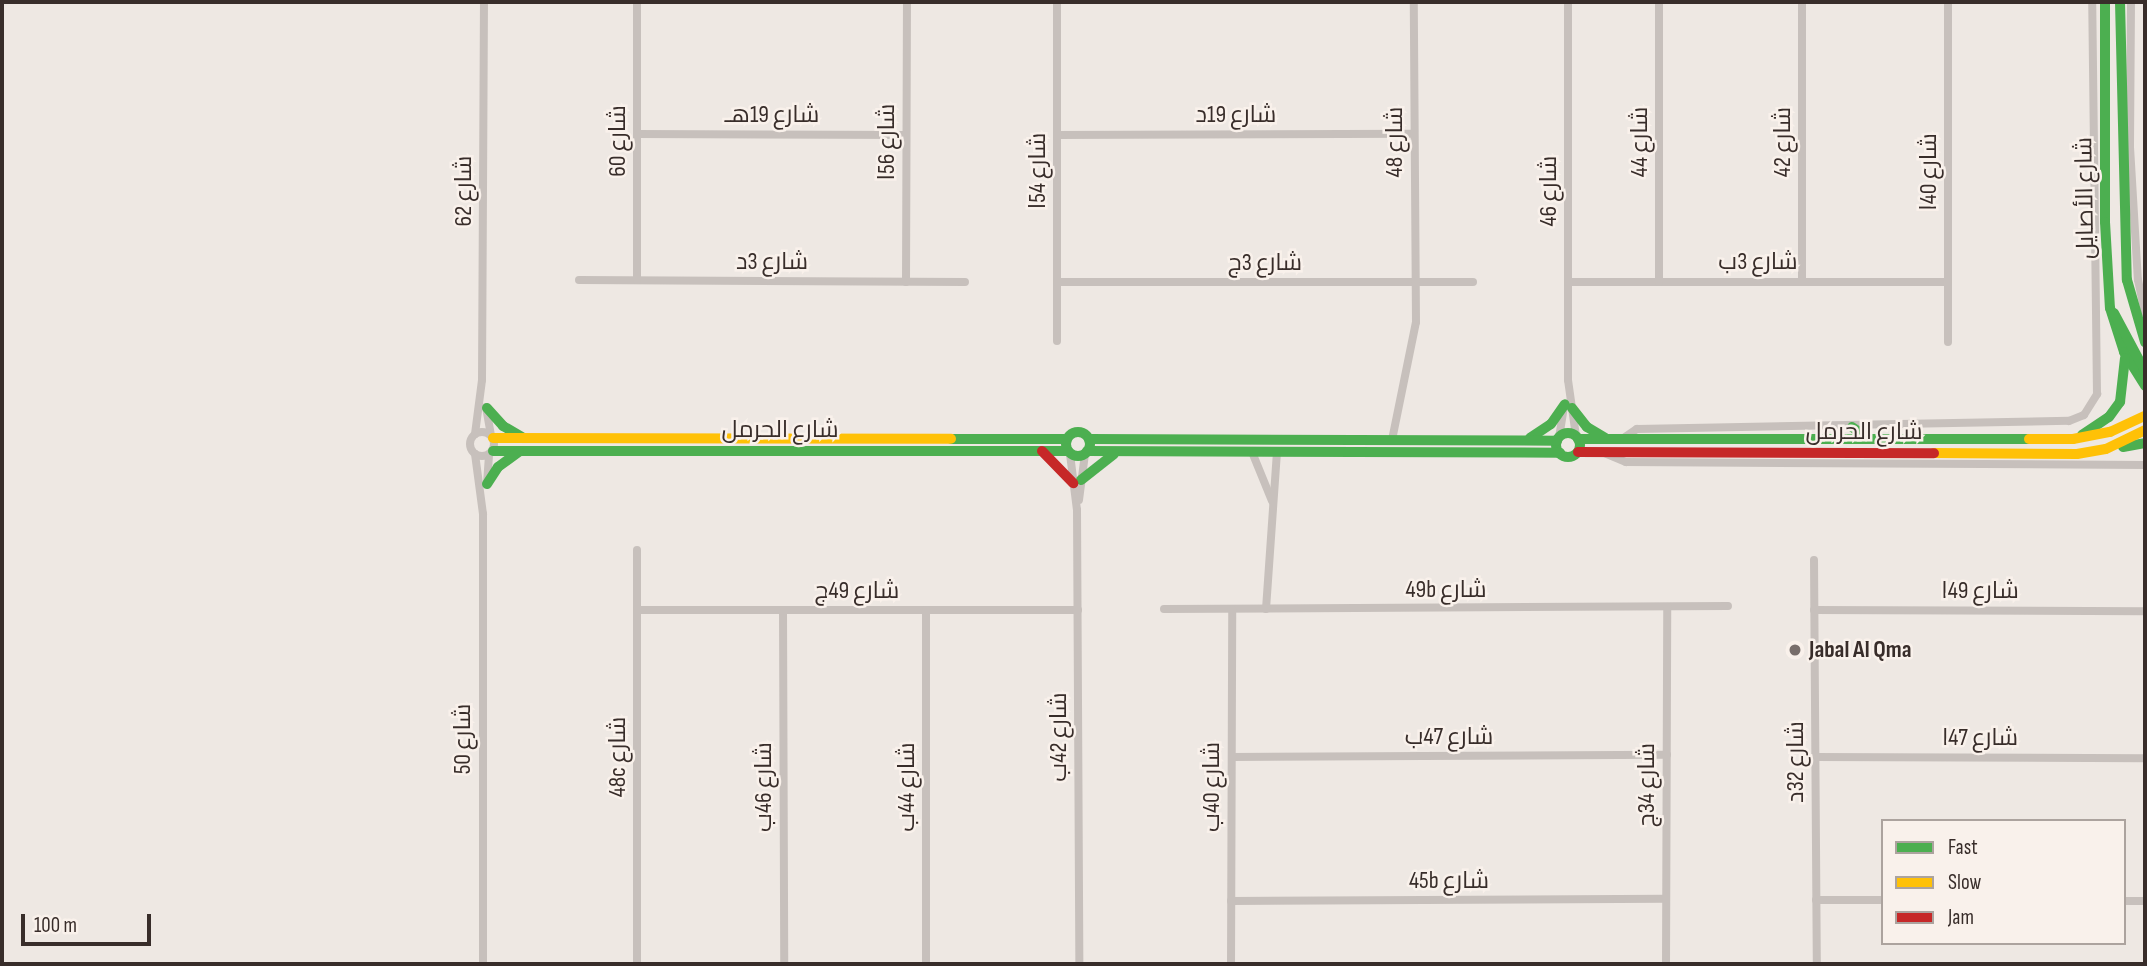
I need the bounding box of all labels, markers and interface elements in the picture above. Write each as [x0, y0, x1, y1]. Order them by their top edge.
street label: شارع 19هـ [725, 101, 819, 129]
street label: شارع 19د [1196, 101, 1276, 129]
street label: شارع 56ا [873, 104, 901, 180]
street label: شارع 60 [604, 105, 632, 177]
street label: شارع 48 [1381, 107, 1409, 177]
street label: شارع 44 [1626, 107, 1654, 177]
street label: شارع 42 [1769, 107, 1797, 177]
street label: شارع 54ا [1024, 133, 1052, 209]
street label: شارع 40ا [1915, 133, 1943, 211]
street label: شارع الأصايل [2070, 137, 2100, 259]
street label: شارع 62 [450, 156, 478, 226]
street label: شارع 46 [1535, 156, 1563, 226]
street label: شارع 3د [736, 248, 808, 276]
street label: شارع 3ب [1718, 248, 1798, 276]
street label: شارع 3ج [1228, 249, 1302, 277]
street label: شارع الحرمل [721, 416, 839, 444]
street label: شارع الحرمل [1805, 418, 1923, 446]
street label: 49b شارع [1406, 576, 1486, 604]
street label: شارع 49ج [815, 577, 899, 605]
street label: شارع 49ا [1941, 577, 2019, 605]
place label: Jabal Al Qma [1809, 636, 1911, 664]
marker: Jabal Al Qma [1787, 642, 1803, 658]
street label: شارع 42ب [1045, 692, 1073, 782]
street label: شارع 50 [449, 704, 477, 774]
street label: 48c شارع [604, 717, 632, 797]
street label: شارع 32د [1782, 721, 1810, 803]
street label: شارع 47ب [1405, 723, 1493, 751]
street label: شارع 47ا [1942, 724, 2018, 752]
street label: شارع 46ب [750, 742, 778, 832]
street label: شارع 44ب [893, 742, 921, 832]
street label: شارع 40ب [1198, 742, 1226, 832]
street label: شارع 34ج [1633, 743, 1661, 827]
legend [1881, 819, 2126, 945]
text: Fast [1948, 835, 1978, 860]
street label: 45b شارع [1409, 867, 1489, 895]
text: Slow [1948, 870, 1981, 895]
scale bar [24, 900, 154, 944]
text: Jam [1948, 905, 1974, 930]
text: 100 m [34, 913, 77, 938]

